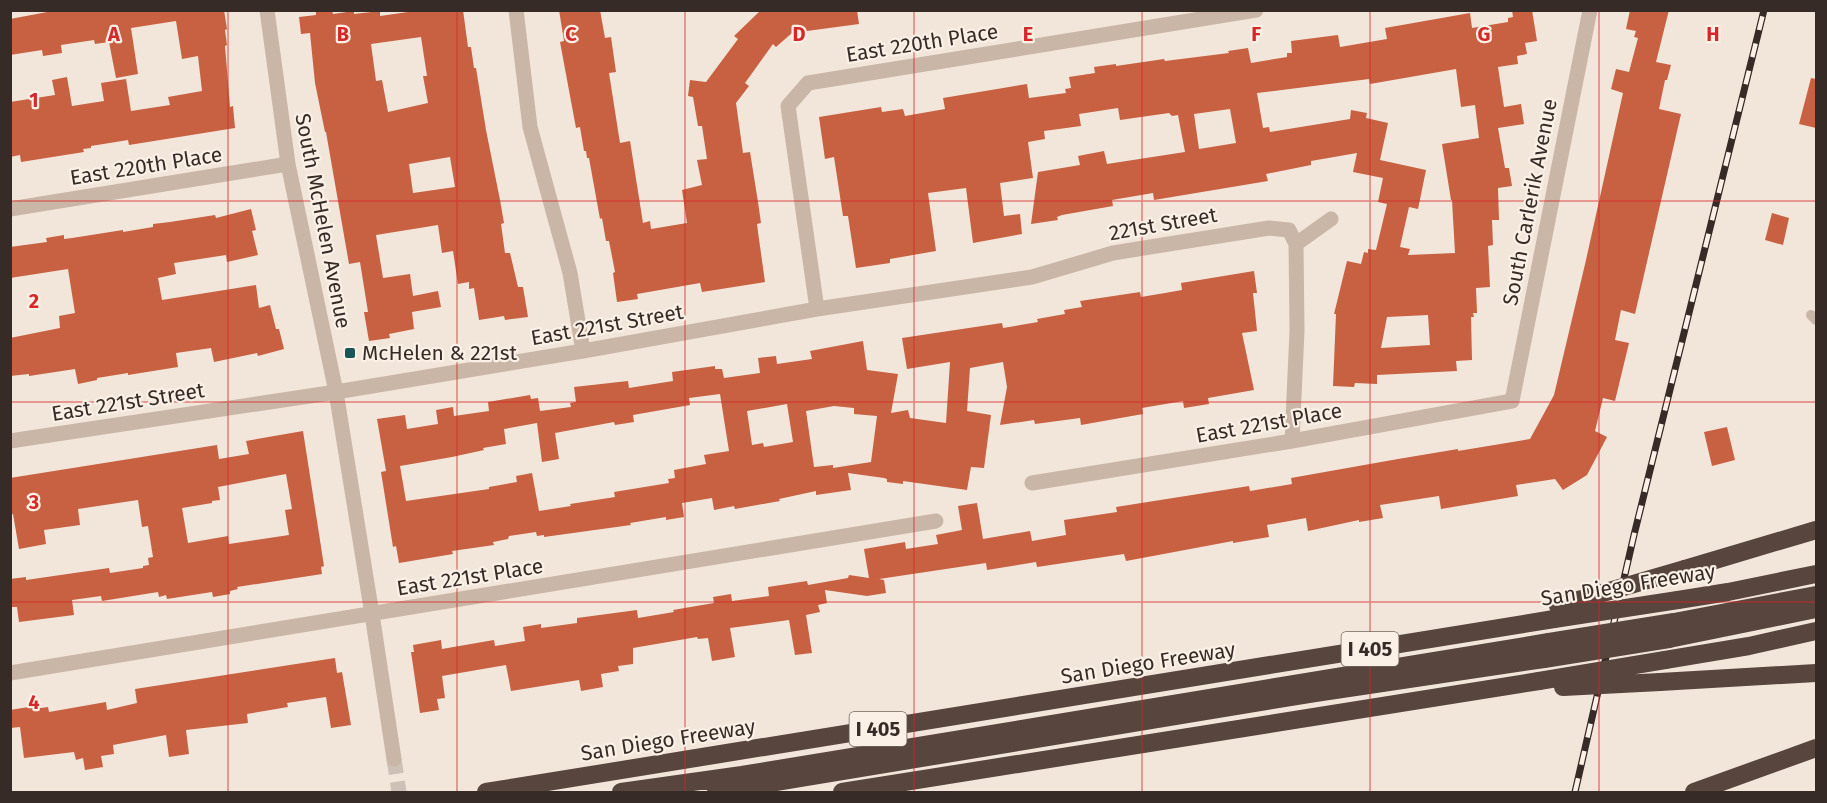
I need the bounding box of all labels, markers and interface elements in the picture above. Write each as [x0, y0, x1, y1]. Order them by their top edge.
street label: East 220th Place [844, 18, 1000, 68]
text: A [107, 22, 121, 46]
text: B [337, 22, 349, 46]
text: C [565, 22, 577, 46]
text: D [792, 22, 806, 46]
text: E [1023, 22, 1033, 46]
text: F [1251, 22, 1261, 46]
text: G [1478, 22, 1490, 46]
text: H [1706, 22, 1720, 46]
text: 1 [29, 88, 39, 112]
street label: South Carlerik Avenue [1497, 96, 1563, 308]
street label: South McHelen Avenue [289, 111, 357, 331]
street label: East 220th Place [68, 141, 224, 191]
street label: 221st Street [1107, 202, 1219, 246]
text: 2 [29, 289, 39, 313]
street label: East 221st Street [529, 299, 686, 351]
place label: McHelen & 221st [362, 340, 518, 366]
marker: McHelen & 221st [343, 346, 357, 360]
street label: East 221st Street [50, 377, 207, 427]
street label: East 221st Place [1194, 397, 1344, 449]
text: 3 [28, 490, 39, 514]
street label: East 221st Place [395, 553, 545, 601]
street label: San Diego Freeway [1539, 558, 1718, 612]
road number: I 405 [1342, 632, 1398, 666]
street label: San Diego Freeway [1059, 636, 1238, 690]
text: 4 [28, 690, 40, 714]
road number: I 405 [850, 712, 906, 746]
street label: San Diego Freeway [579, 713, 758, 767]

